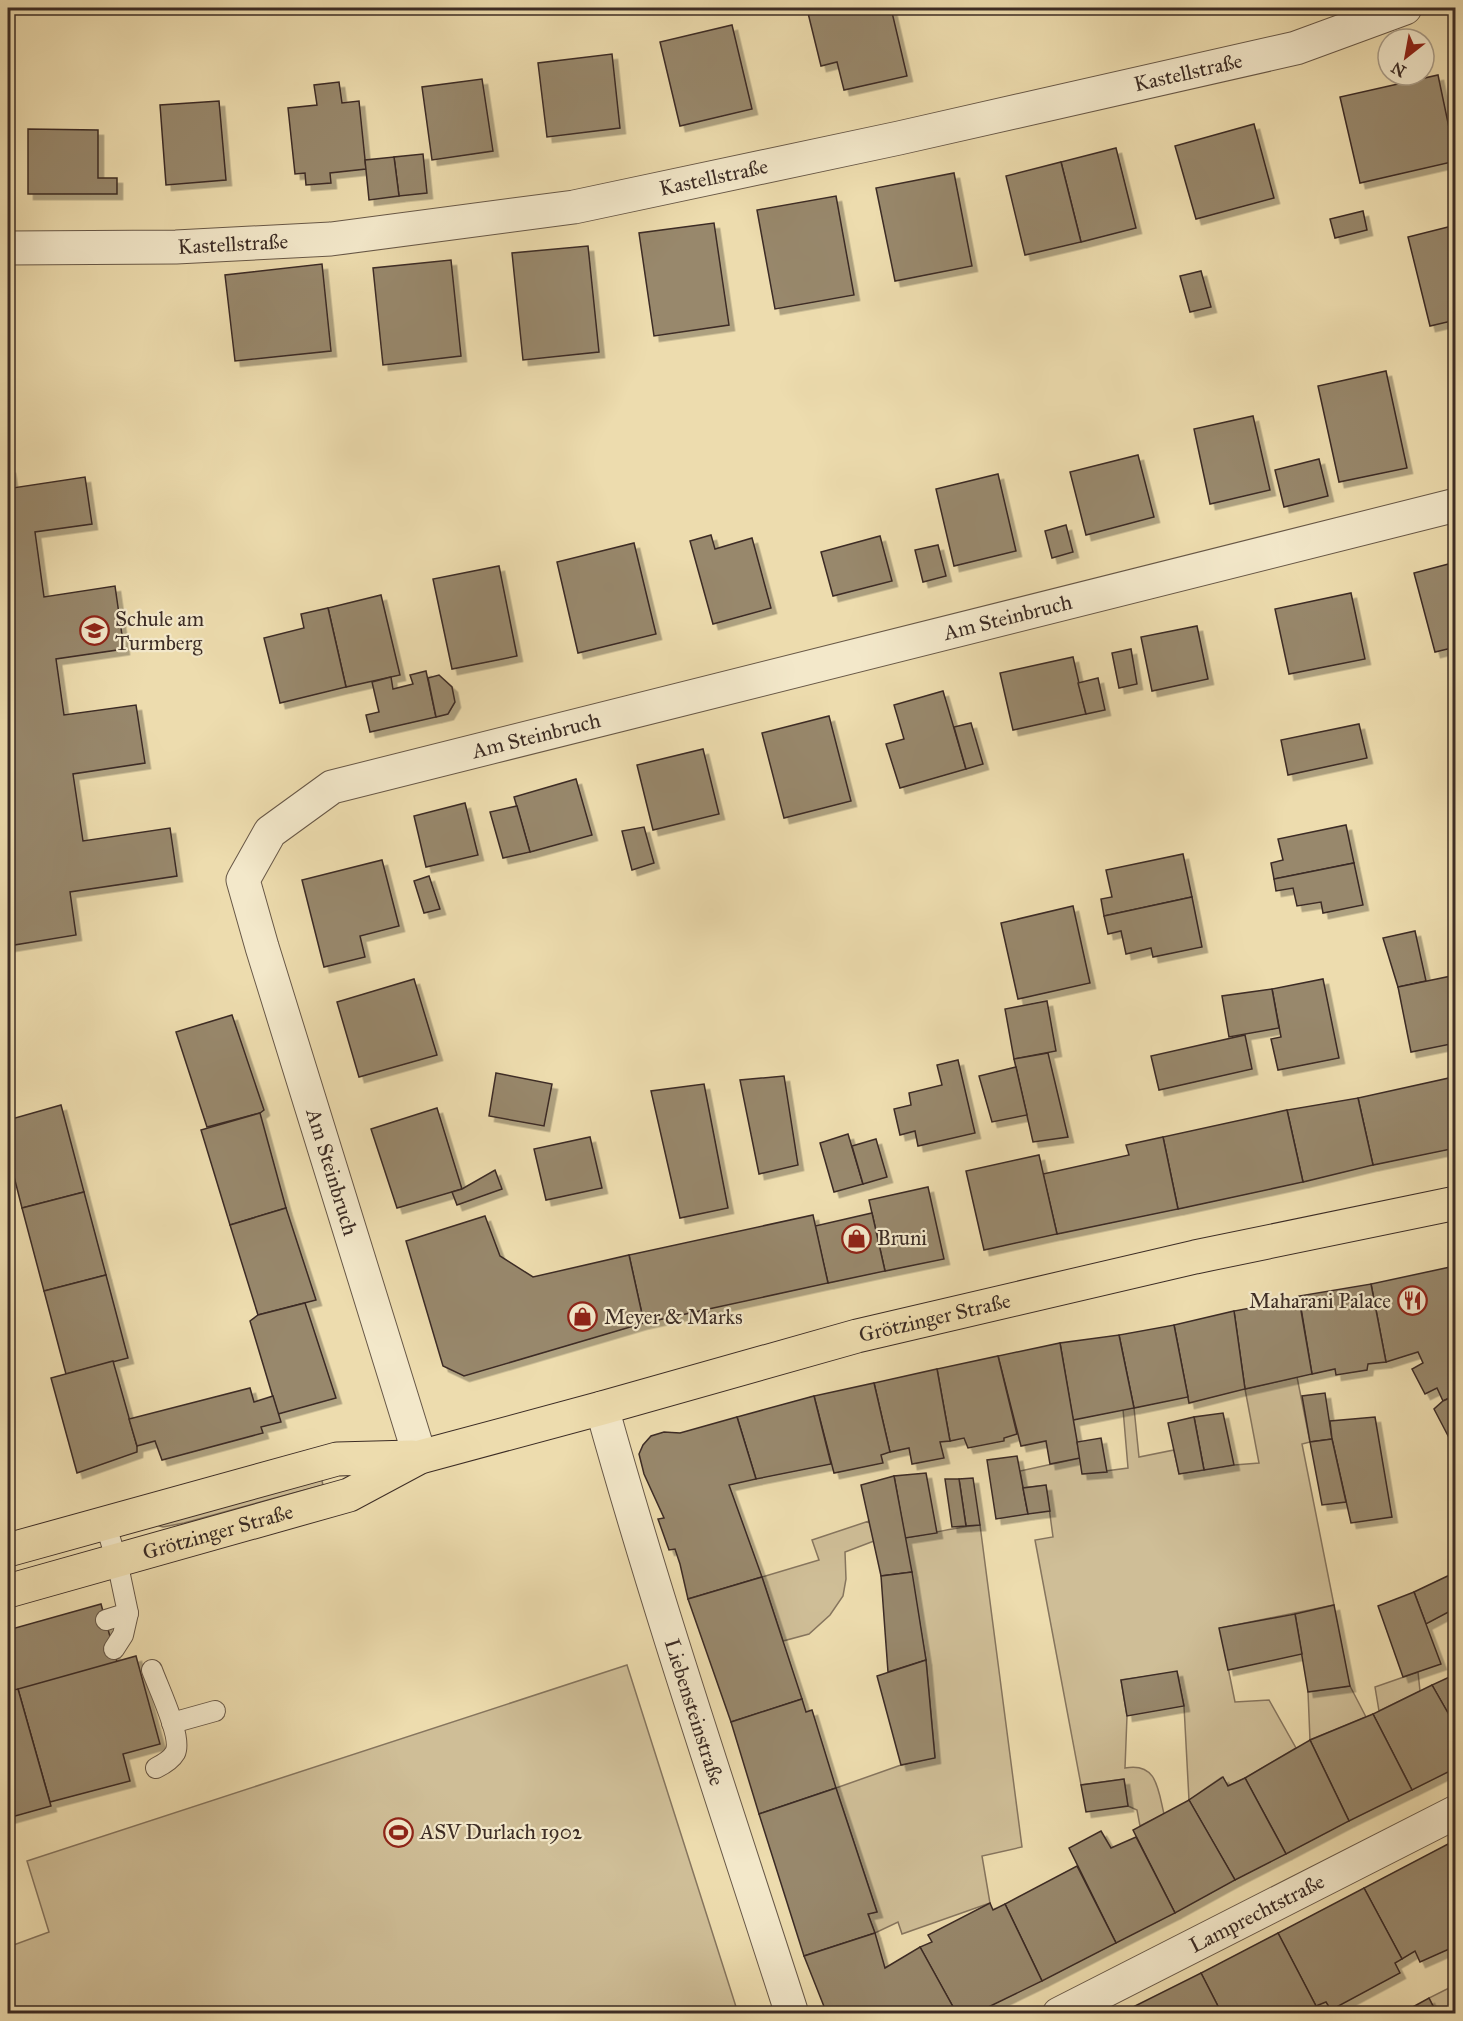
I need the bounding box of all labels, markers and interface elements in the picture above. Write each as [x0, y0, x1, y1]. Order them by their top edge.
north arrow [1376, 27, 1436, 87]
street label: Kastellstraße [1131, 48, 1245, 97]
text: N [1387, 58, 1409, 81]
street label: Kastellstraße [657, 153, 771, 202]
street label: Kastellstraße [177, 228, 289, 260]
street label: Am Steinbruch [940, 589, 1075, 646]
place label: Schule am Turmberg [115, 606, 204, 656]
school or university icon: Schule am Turmberg [78, 615, 110, 647]
street label: Am Steinbruch [469, 707, 604, 765]
street label: Am Steinbruch [300, 1104, 364, 1239]
shop icon: Bruni [840, 1222, 872, 1254]
place label: Bruni [877, 1225, 927, 1251]
restaurant icon: Maharani Palace [1396, 1285, 1428, 1317]
street label: Grötzinger Straße [856, 1287, 1013, 1348]
place label: Maharani Palace [1249, 1288, 1391, 1314]
shop icon: Meyer & Marks [567, 1301, 599, 1333]
place label: Meyer & Marks [604, 1304, 743, 1330]
street label: Grötzinger Straße [140, 1498, 296, 1565]
street label: Liebensteinstraße [659, 1636, 730, 1789]
sports icon: ASV Durlach 1902 [383, 1816, 415, 1848]
place label: ASV Durlach 1902 [419, 1819, 583, 1845]
street label: Lamprechtstraße [1185, 1868, 1329, 1959]

